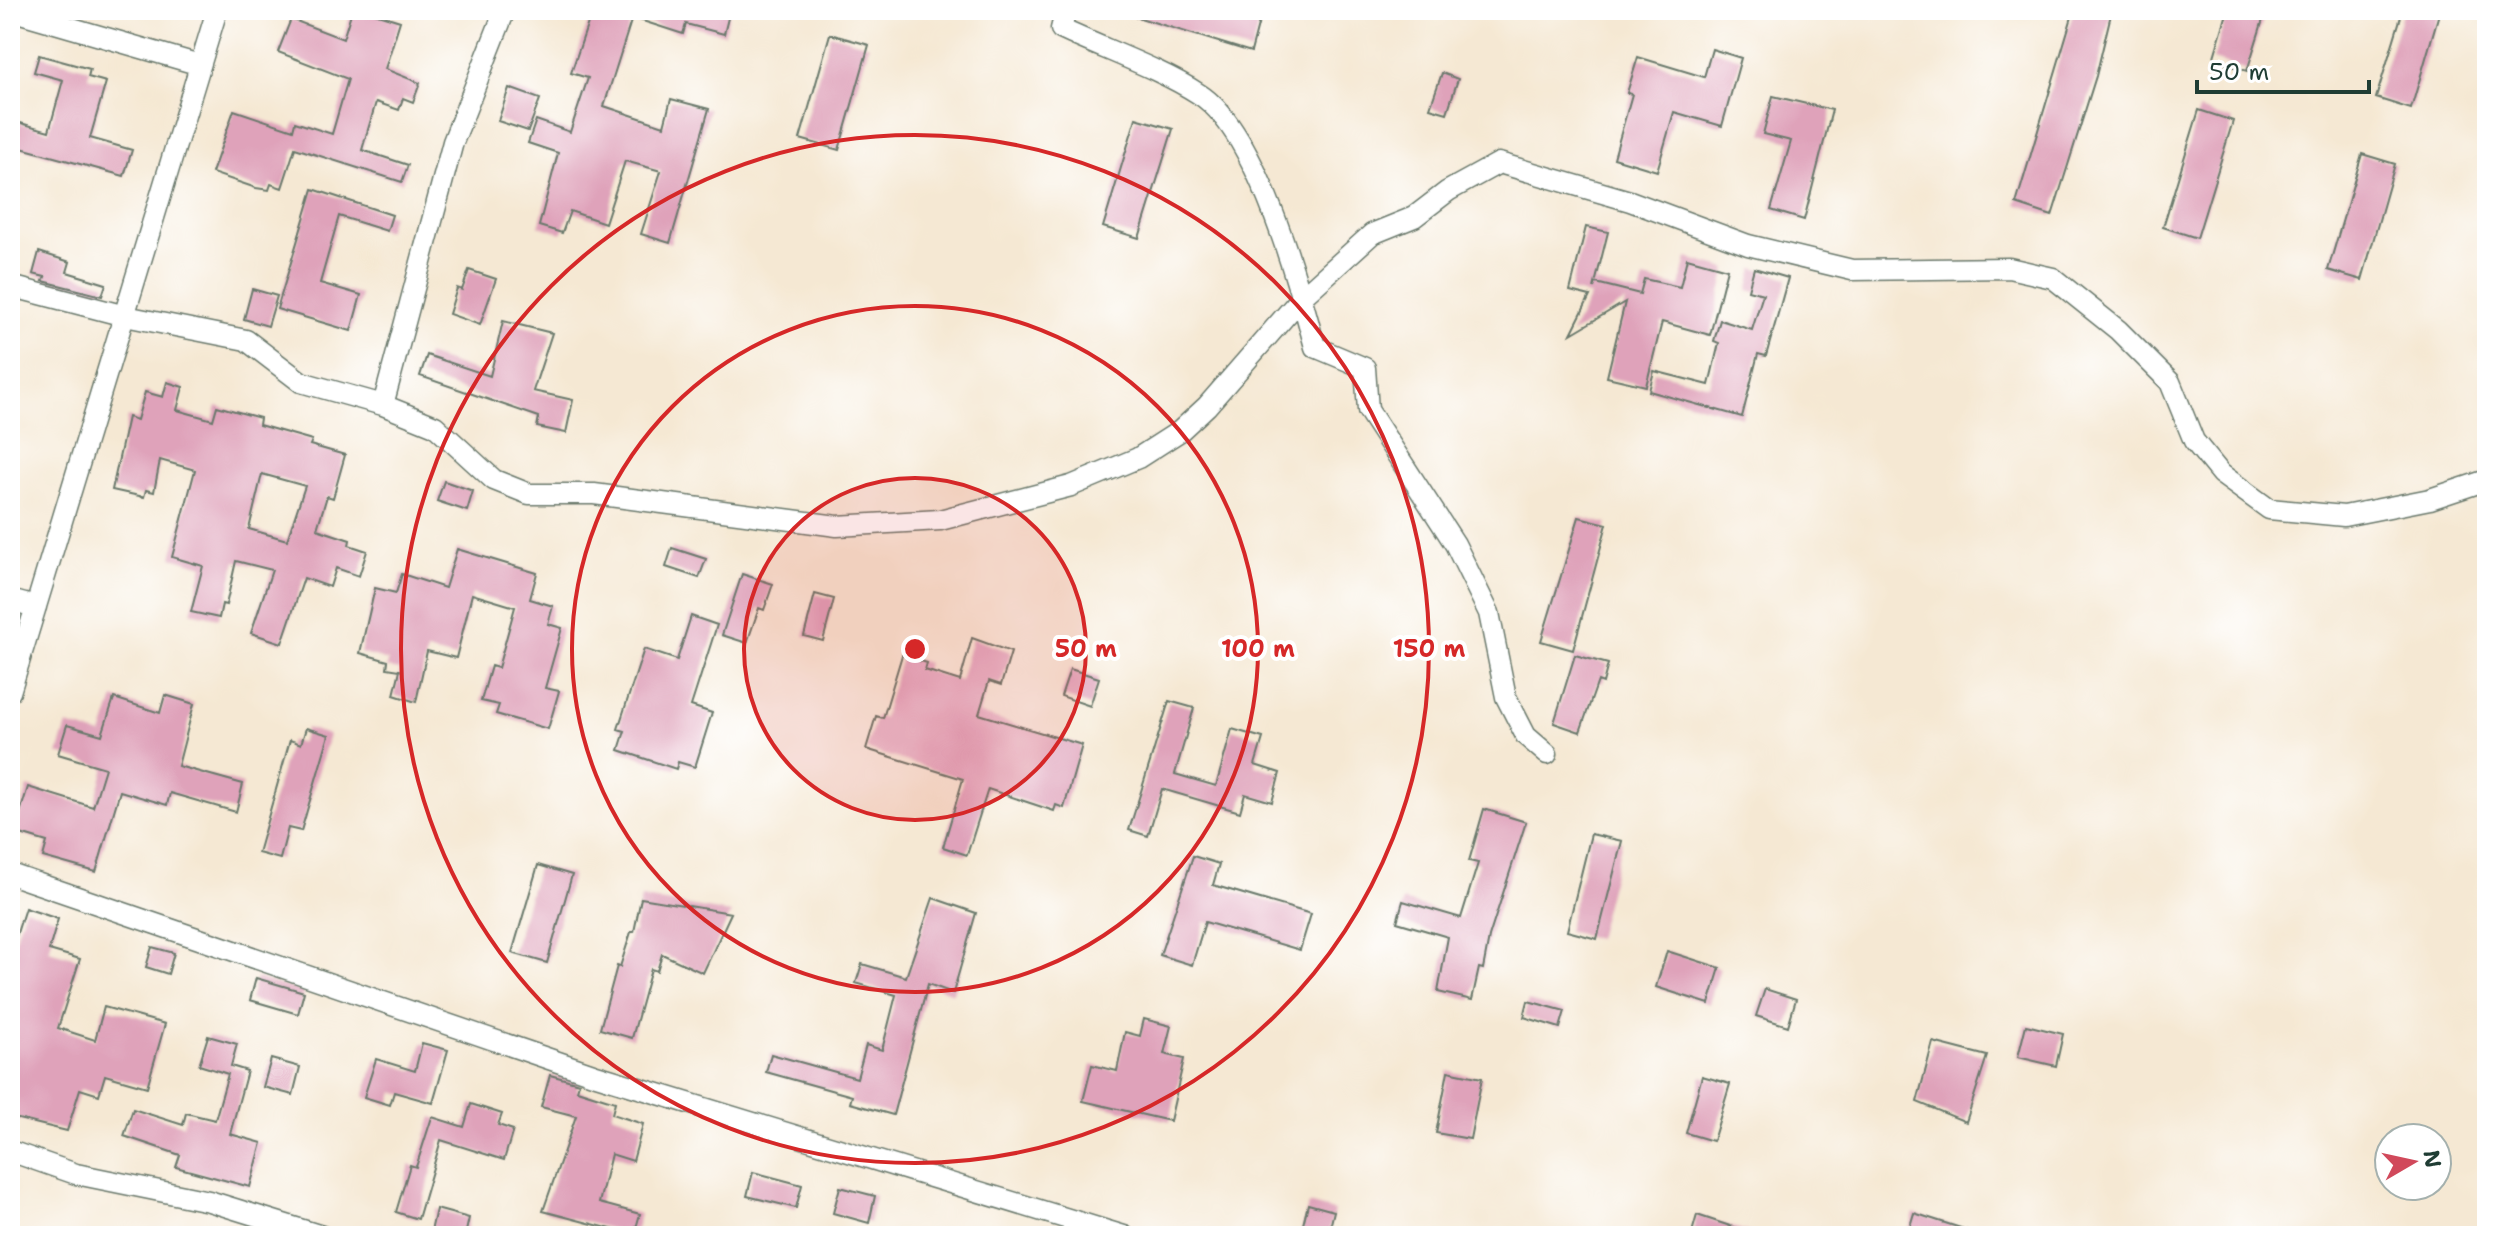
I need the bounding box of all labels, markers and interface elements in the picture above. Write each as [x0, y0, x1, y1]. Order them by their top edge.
scale bar [2197, 44, 2369, 94]
text: 50 m [2209, 56, 2269, 88]
text: 50 m [1055, 633, 1117, 665]
text: 100 m [1221, 633, 1295, 665]
text: 150 m [1393, 633, 1465, 665]
centre of rings [901, 635, 929, 663]
north arrow [2373, 1122, 2453, 1202]
text: N [2417, 1148, 2448, 1170]

